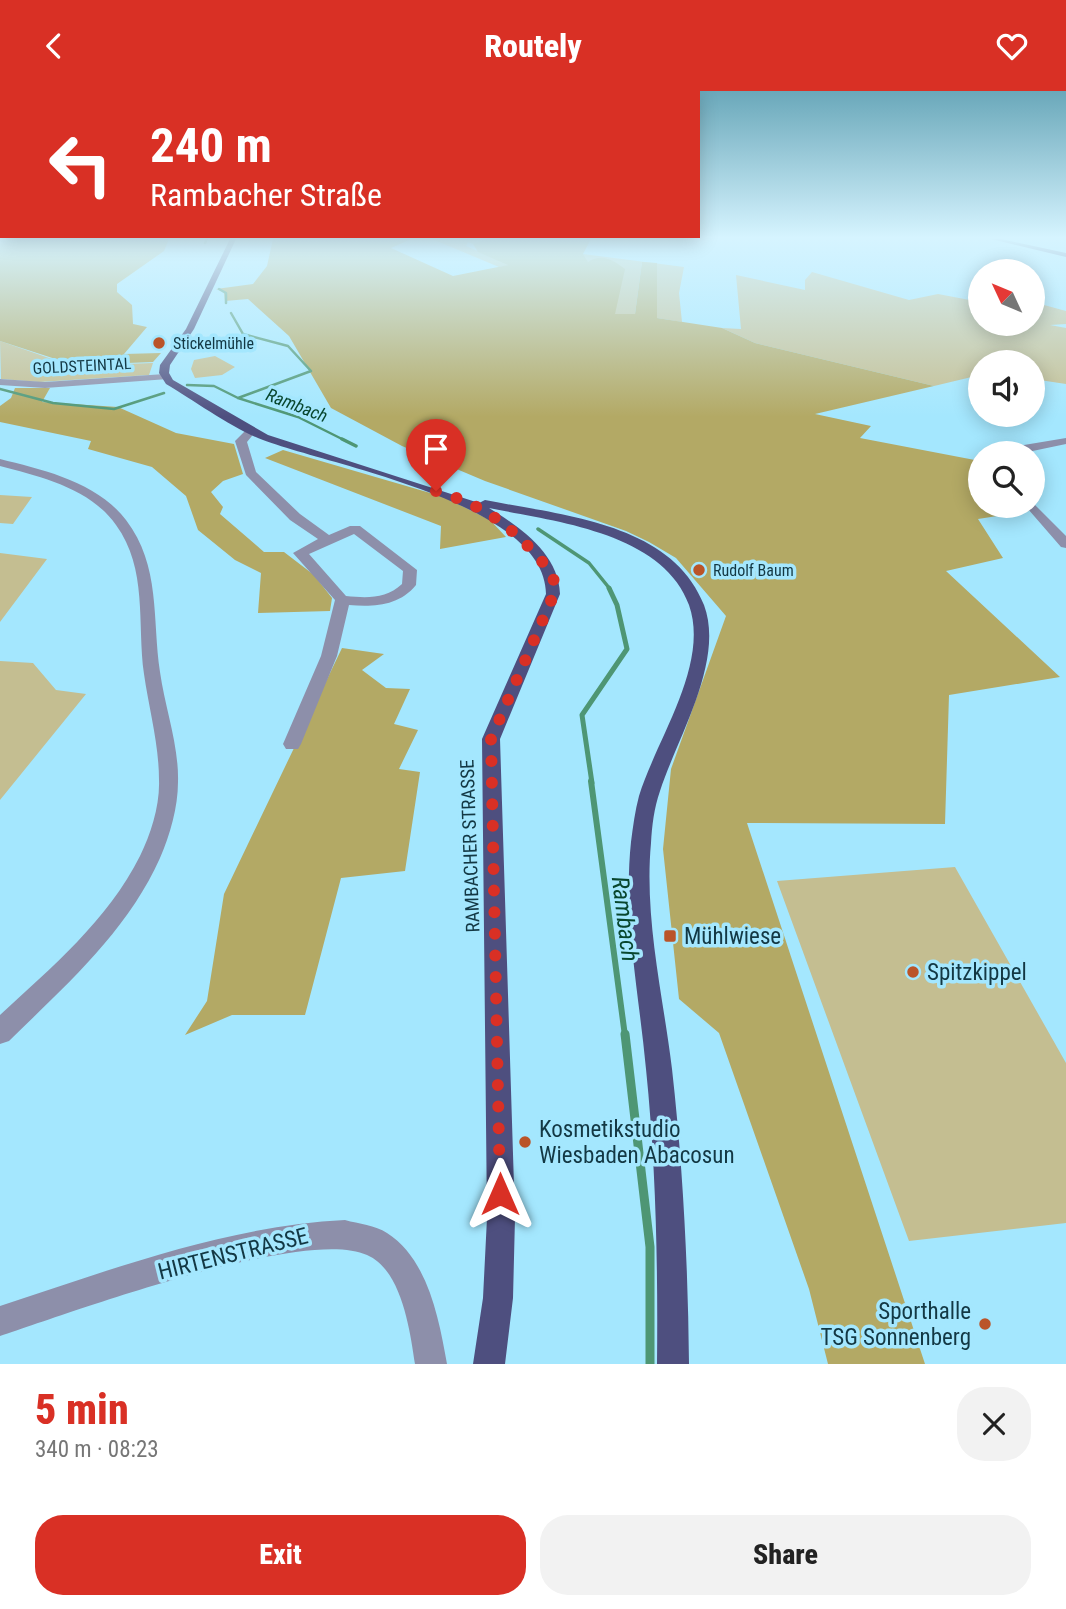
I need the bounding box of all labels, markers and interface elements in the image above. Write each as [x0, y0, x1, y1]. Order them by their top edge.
icon: back [35, 27, 73, 65]
text: Routely [484, 27, 582, 65]
icon: heart [993, 27, 1031, 65]
text: 240 m [150, 117, 272, 174]
icon: left [35, 119, 126, 210]
text: Rambacher Straße [150, 176, 382, 214]
north arrow [968, 259, 1045, 336]
map controls [968, 259, 1045, 518]
place label: Stickelmühle [173, 334, 254, 353]
marker: Stickelmühle [151, 335, 167, 351]
button: sound [968, 350, 1045, 427]
street label: GOLDSTEINTAL [32, 354, 132, 378]
water label: Rambach [263, 384, 331, 426]
pin [406, 419, 466, 491]
icon: arrive [417, 430, 455, 468]
button: search [968, 441, 1045, 518]
place label: Rudolf Baum [713, 561, 794, 580]
marker: Rudolf Baum [691, 562, 707, 578]
street label: RAMBACHER STRASSE [455, 759, 485, 933]
water label: Rambach [606, 875, 644, 963]
place label: Mühlwiese [684, 923, 781, 950]
marker: Mühlwiese [662, 928, 678, 944]
place label: Spitzkippel [927, 959, 1027, 986]
marker: Spitzkippel [905, 964, 921, 980]
place label: Kosmetikstudio Wiesbaden Abacosun [539, 1116, 735, 1169]
marker: Kosmetikstudio Wiesbaden Abacosun [517, 1134, 533, 1150]
position arrow [463, 1157, 537, 1231]
street label: HIRTENSTRASSE [155, 1222, 311, 1286]
place label: Sporthalle TSG Sonnenberg [820, 1298, 971, 1351]
marker: Sporthalle TSG Sonnenberg [977, 1316, 993, 1332]
text: 5 min [35, 1385, 129, 1434]
button: close [957, 1387, 1031, 1461]
text: 340 m · 08:23 [35, 1436, 159, 1463]
button: Exit [35, 1515, 526, 1595]
button: Share [540, 1515, 1031, 1595]

